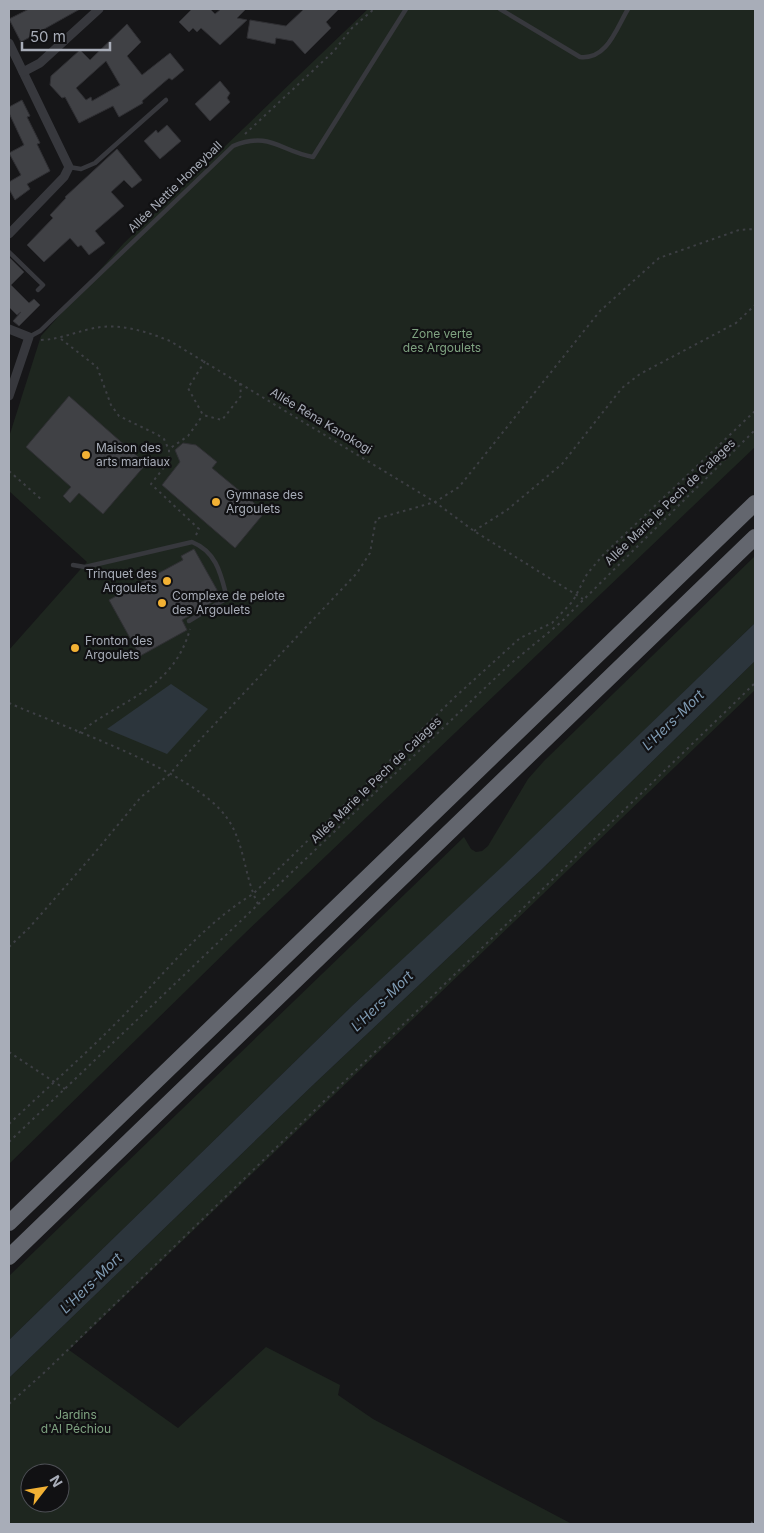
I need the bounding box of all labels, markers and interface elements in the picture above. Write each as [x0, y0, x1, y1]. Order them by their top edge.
scale bar [22, 20, 110, 52]
text: 50 m [30, 27, 66, 46]
street label: Allée Nettie Honeyball [124, 138, 225, 235]
park label: Zone verte des Argoulets [403, 326, 481, 355]
street label: Allée Réna Kanokogi [268, 384, 375, 457]
street label: Allée Marie le Pech de Calages [601, 435, 738, 568]
place label: Maison des arts martiaux [96, 440, 171, 469]
marker: Maison des arts martiaux [80, 449, 92, 461]
place label: Gymnase des Argoulets [226, 487, 303, 516]
marker: Gymnase des Argoulets [210, 496, 222, 508]
place label: Trinquet des Argoulets [86, 566, 157, 595]
marker: Trinquet des Argoulets [161, 575, 173, 587]
place label: Complexe de pelote des Argoulets [172, 588, 285, 617]
marker: Complexe de pelote des Argoulets [156, 597, 168, 609]
place label: Fronton des Argoulets [85, 633, 152, 662]
marker: Fronton des Argoulets [69, 642, 81, 654]
water label: L'Hers-Mort [638, 686, 707, 753]
street label: Allée Marie le Pech de Calages [307, 713, 444, 846]
water label: L'Hers-Mort [347, 967, 416, 1034]
water label: L'Hers-Mort [56, 1249, 125, 1316]
park label: Jardins d'Al Péchiou [41, 1407, 111, 1436]
north arrow [20, 1463, 70, 1513]
text: N [47, 1472, 67, 1490]

